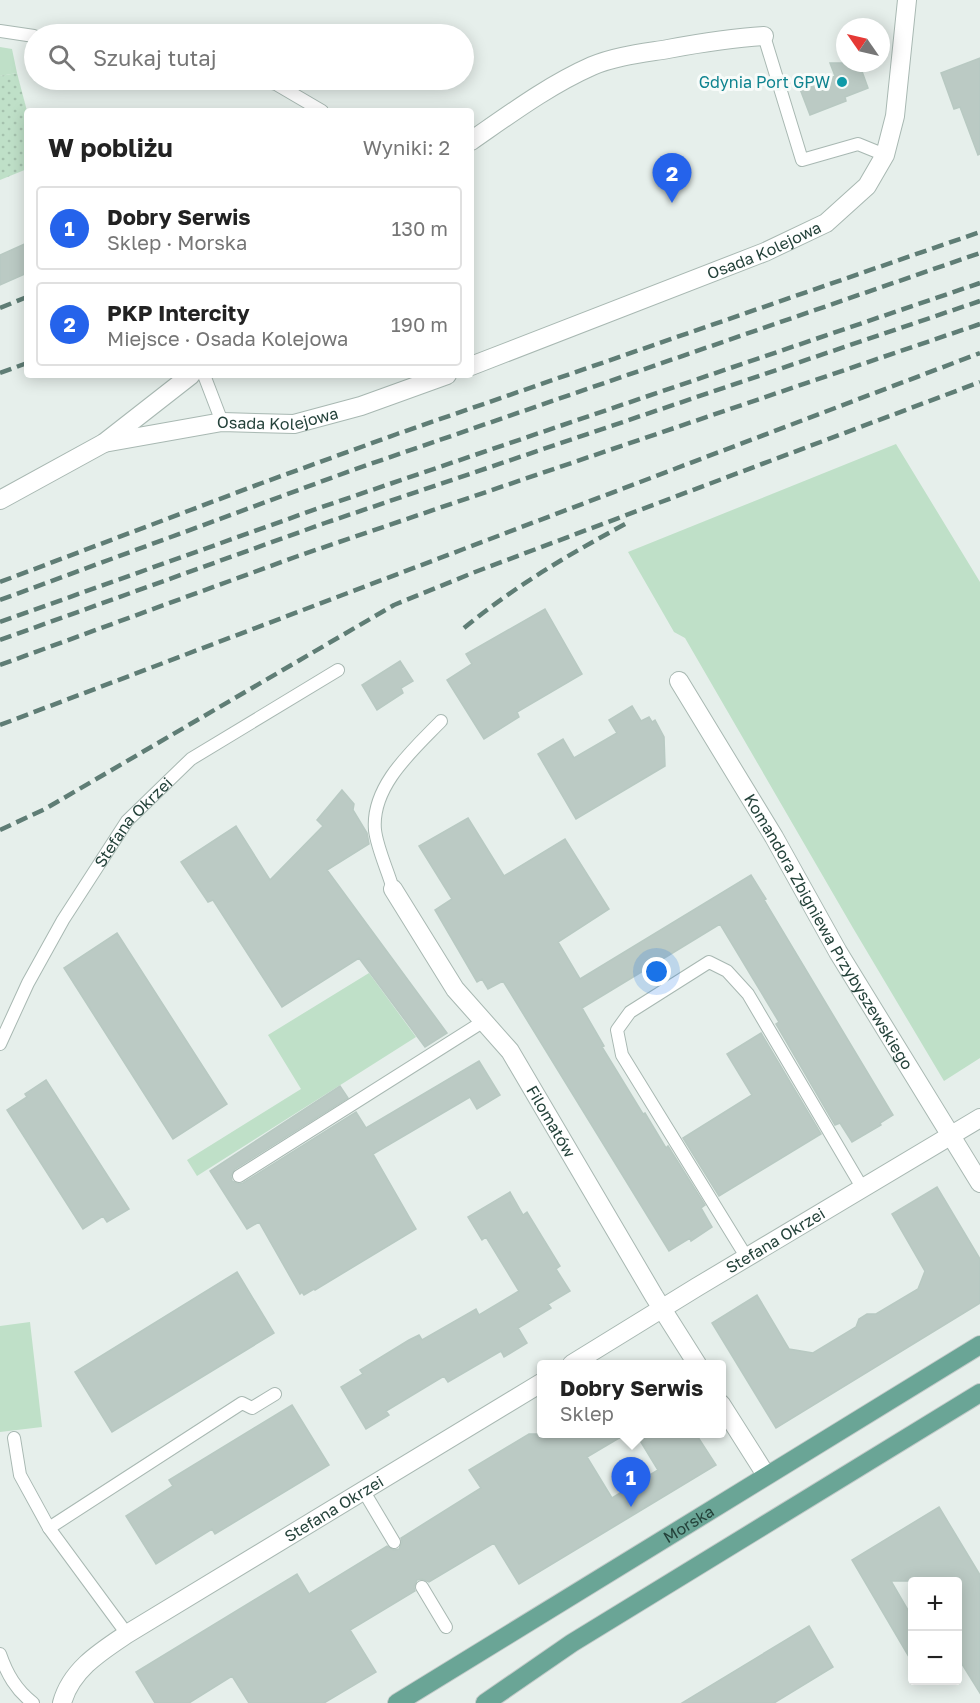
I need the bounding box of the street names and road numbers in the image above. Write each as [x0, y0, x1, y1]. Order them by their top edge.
street label: Osada Kolejowa [704, 217, 824, 284]
street label: Osada Kolejowa [217, 403, 340, 434]
street label: Stefana Okrzei [90, 773, 176, 871]
street label: Komandora Zbigniewa Przybyszewskiego [740, 790, 918, 1073]
street label: Filomatów [522, 1082, 580, 1161]
street label: Stefana Okrzei [722, 1203, 828, 1278]
street label: Stefana Okrzei [281, 1471, 387, 1546]
street label: Morska [659, 1501, 718, 1547]

